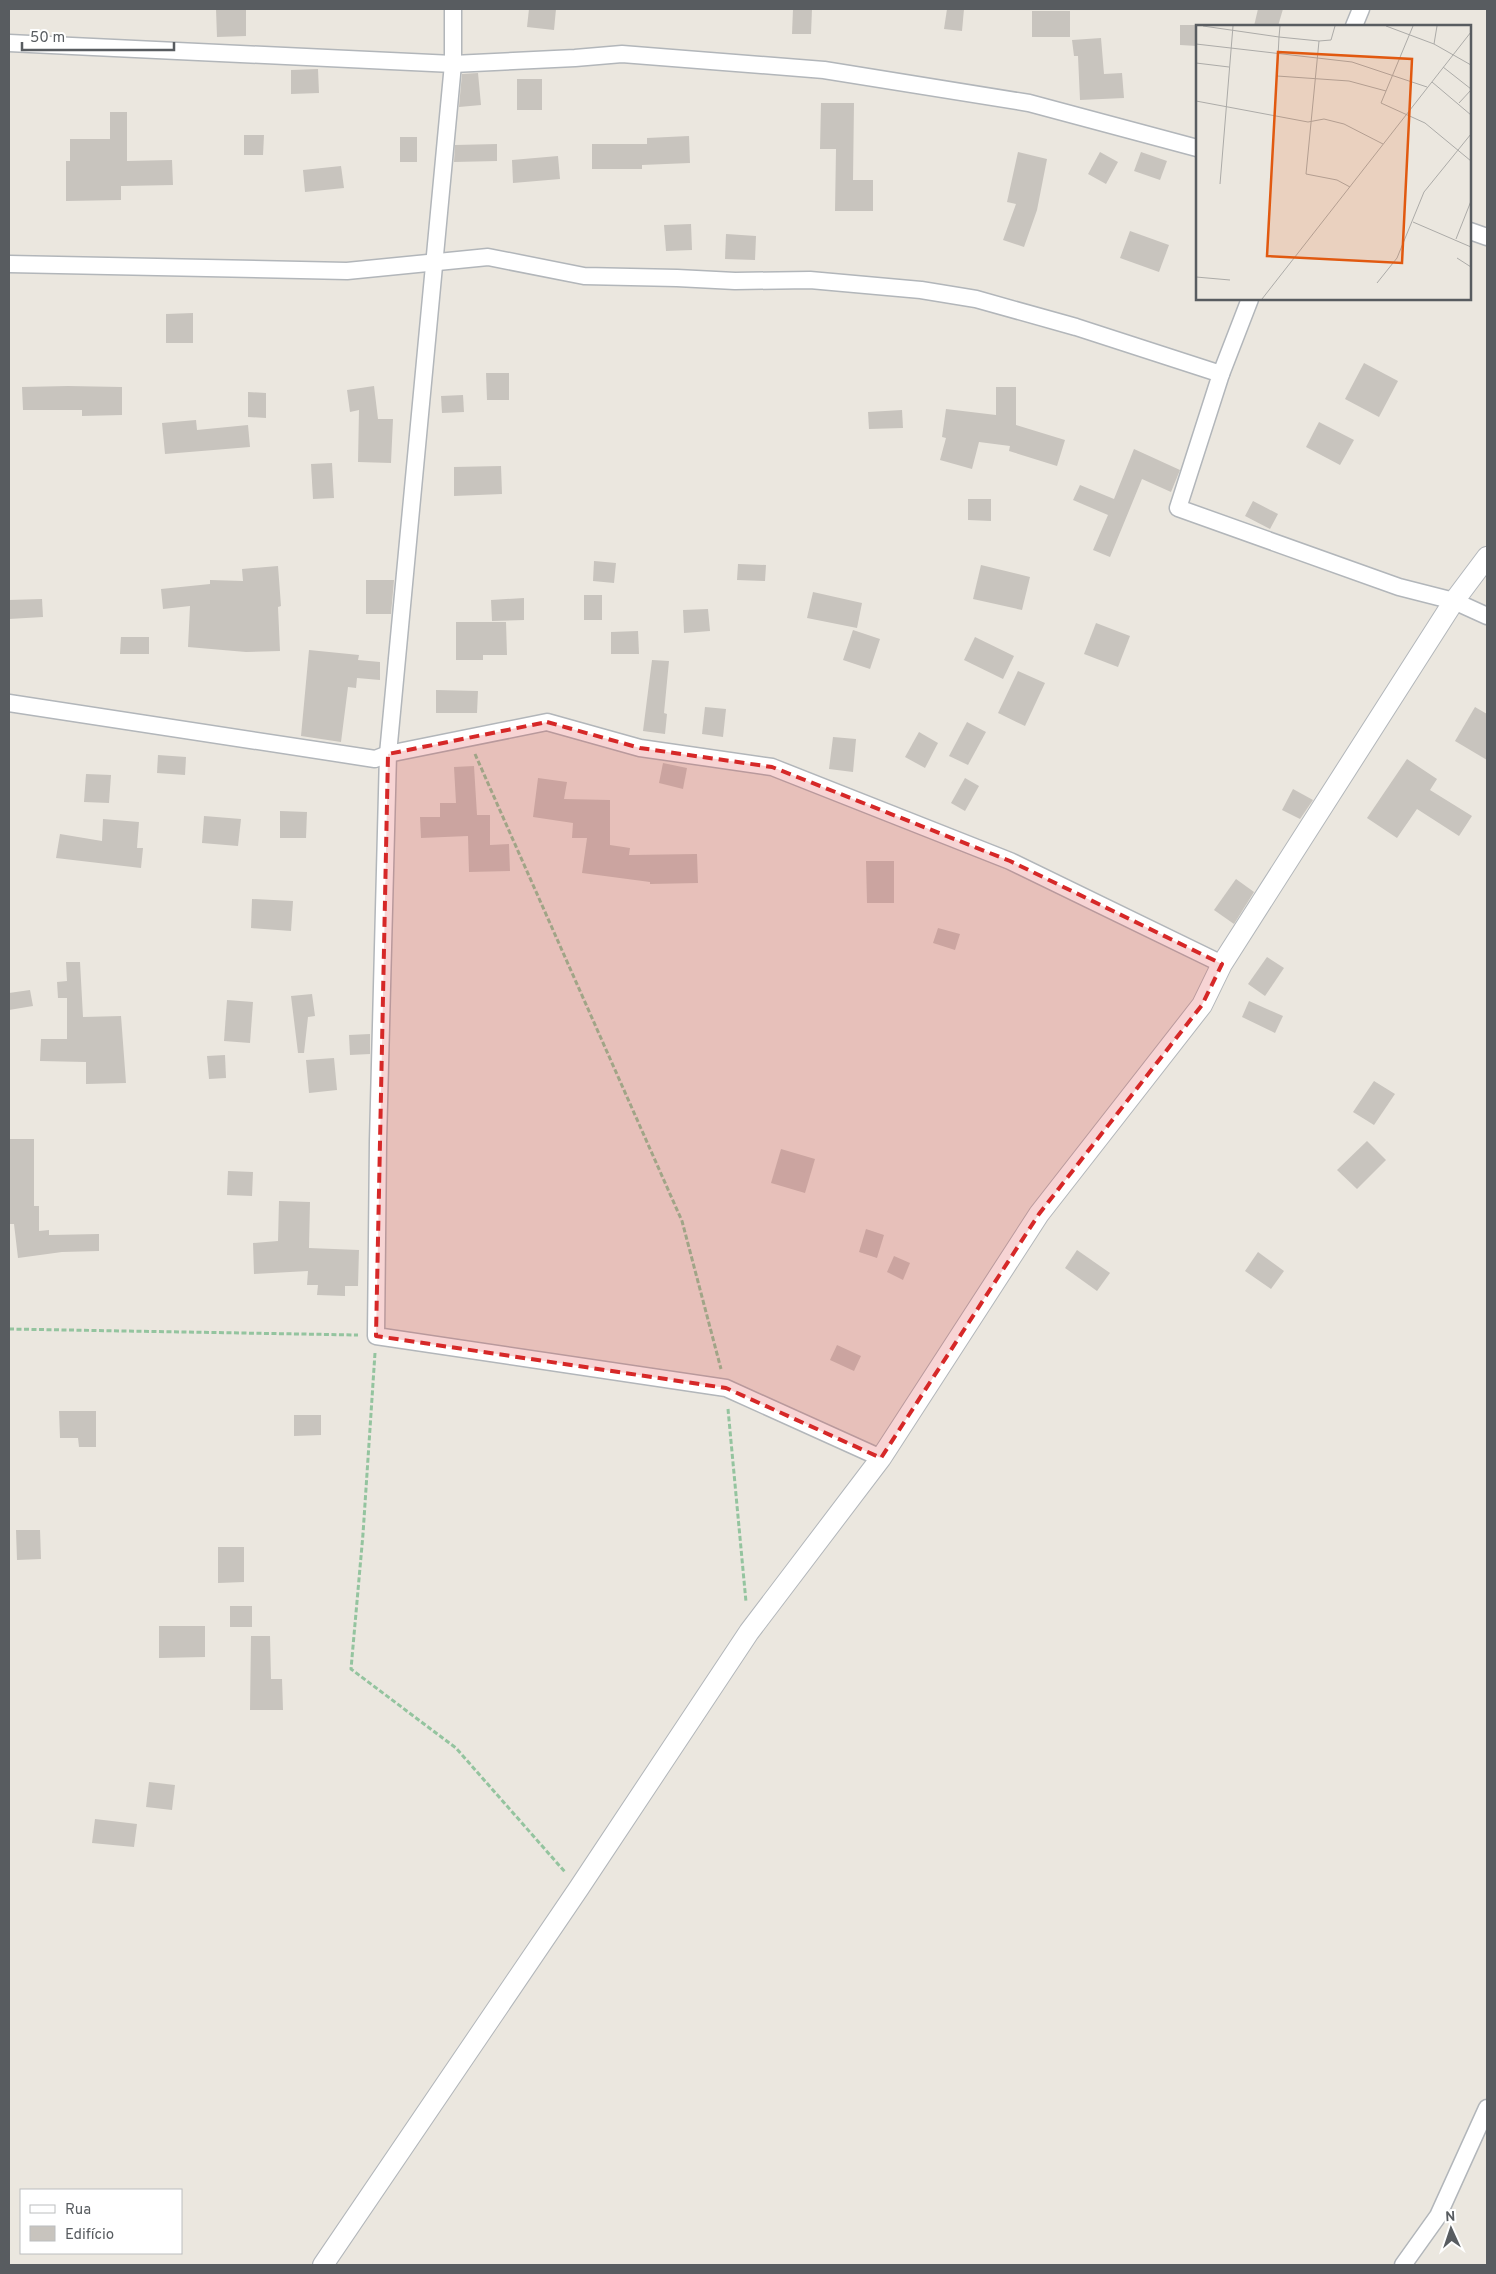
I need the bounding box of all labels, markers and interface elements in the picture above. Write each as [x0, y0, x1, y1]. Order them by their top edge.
scale bar [22, 20, 175, 52]
inset map [1196, 25, 1471, 300]
text: 50 m [30, 29, 65, 48]
legend [20, 2189, 182, 2254]
text: Rua [65, 2201, 91, 2220]
north arrow [1426, 2204, 1476, 2254]
text: N [1445, 2209, 1456, 2226]
text: Edifício [65, 2226, 114, 2245]

